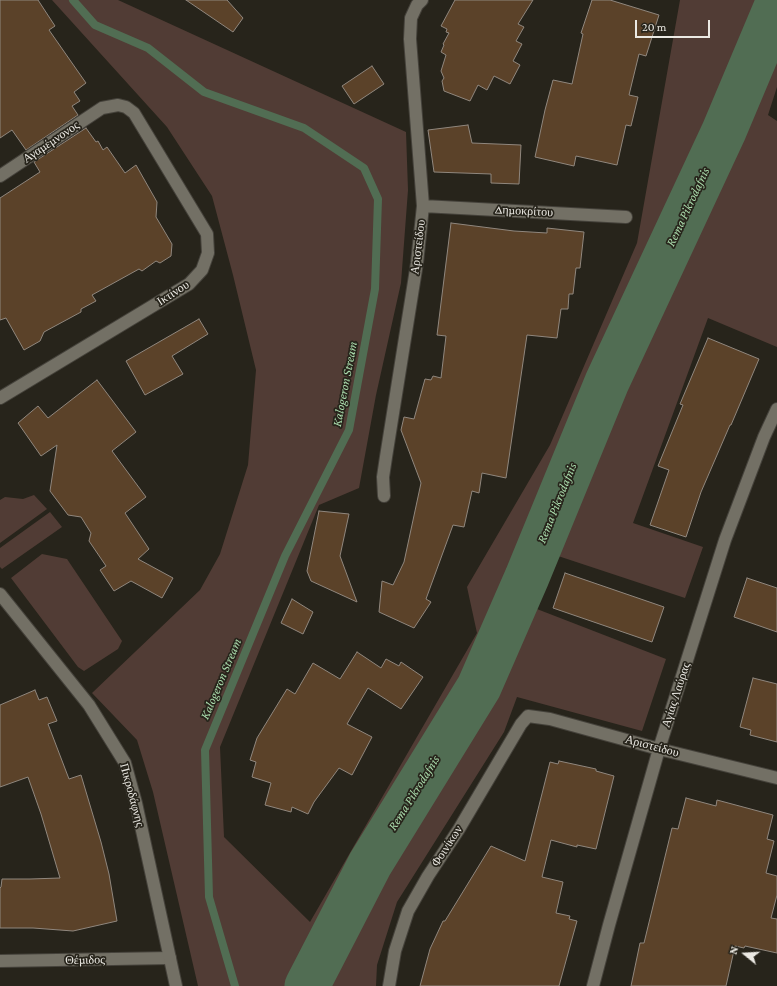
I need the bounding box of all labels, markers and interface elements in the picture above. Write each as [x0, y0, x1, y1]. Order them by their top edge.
scale bar [637, 12, 712, 38]
text: 20 m [642, 20, 666, 34]
street label: Αγαμέμνονος [20, 118, 82, 166]
water label: Rema Pikrodafnis [663, 165, 713, 249]
street label: Δημοκρίτου [495, 202, 553, 220]
street label: Αριστείδου [407, 219, 429, 275]
street label: Ικτίνου [154, 277, 192, 309]
water label: Kalogeron Stream [329, 340, 361, 428]
water label: Rema Pikrodafnis [534, 461, 580, 545]
water label: Kalogeron Stream [197, 636, 245, 722]
street label: Αγίας Λαύρας [659, 661, 693, 729]
street label: Αριστείδου [624, 732, 680, 760]
water label: Rema Pikrodafnis [385, 753, 443, 833]
street label: Πικροδάφνης [117, 762, 147, 828]
street label: Φοινίκων [428, 823, 466, 869]
north arrow [725, 934, 765, 974]
text: N [727, 945, 740, 956]
street label: Θέμιδος [65, 952, 105, 968]

